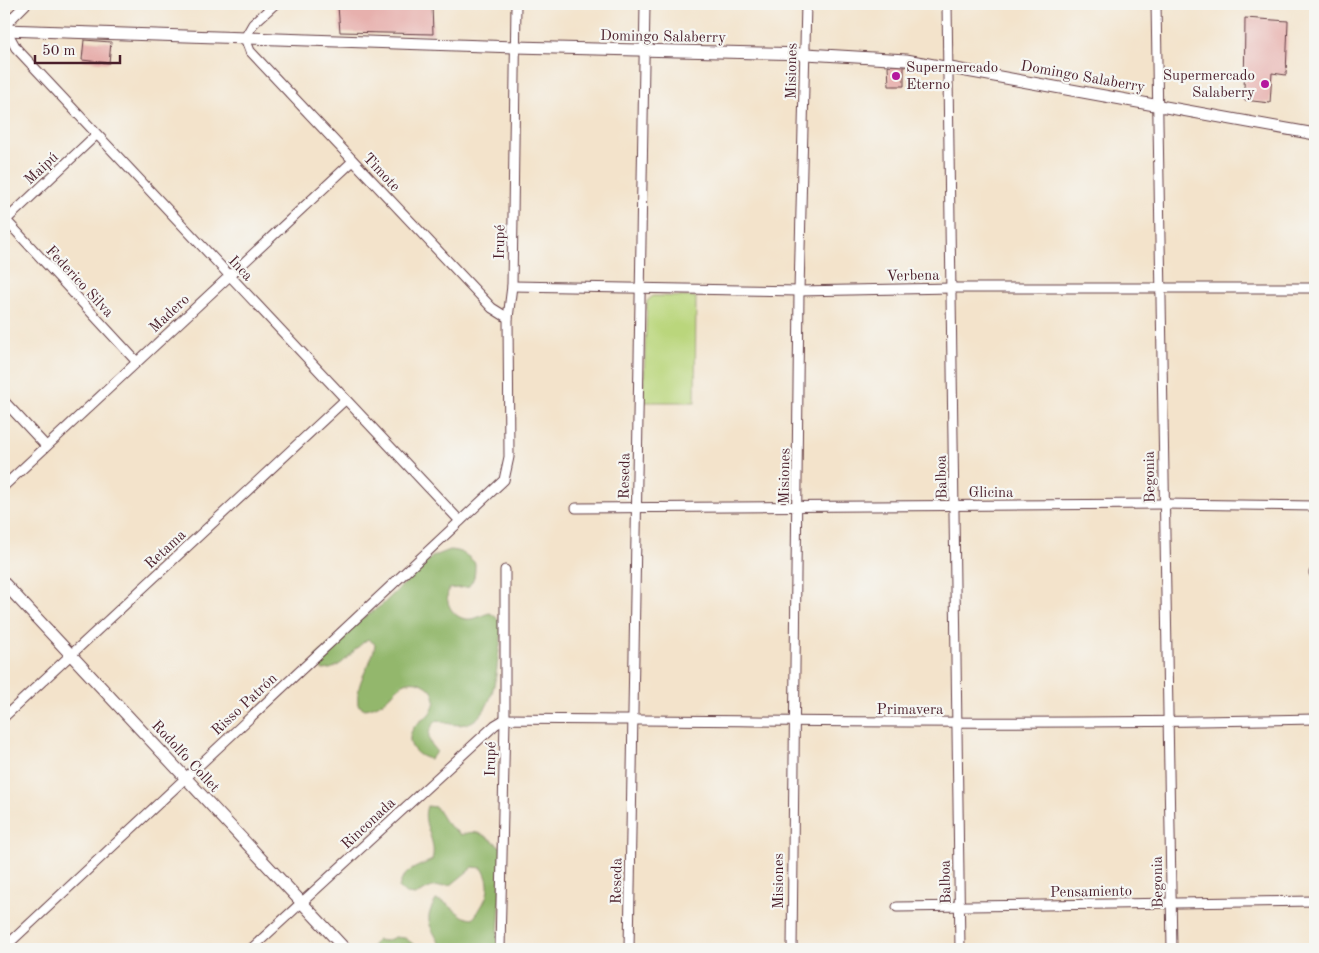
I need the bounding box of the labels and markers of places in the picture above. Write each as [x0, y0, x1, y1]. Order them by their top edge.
place label: Supermercado Eterno [906, 61, 998, 93]
place label: Supermercado Salaberry [1163, 69, 1255, 101]
marker: Supermercado Eterno [890, 70, 902, 82]
marker: Supermercado Salaberry [1259, 78, 1271, 90]

